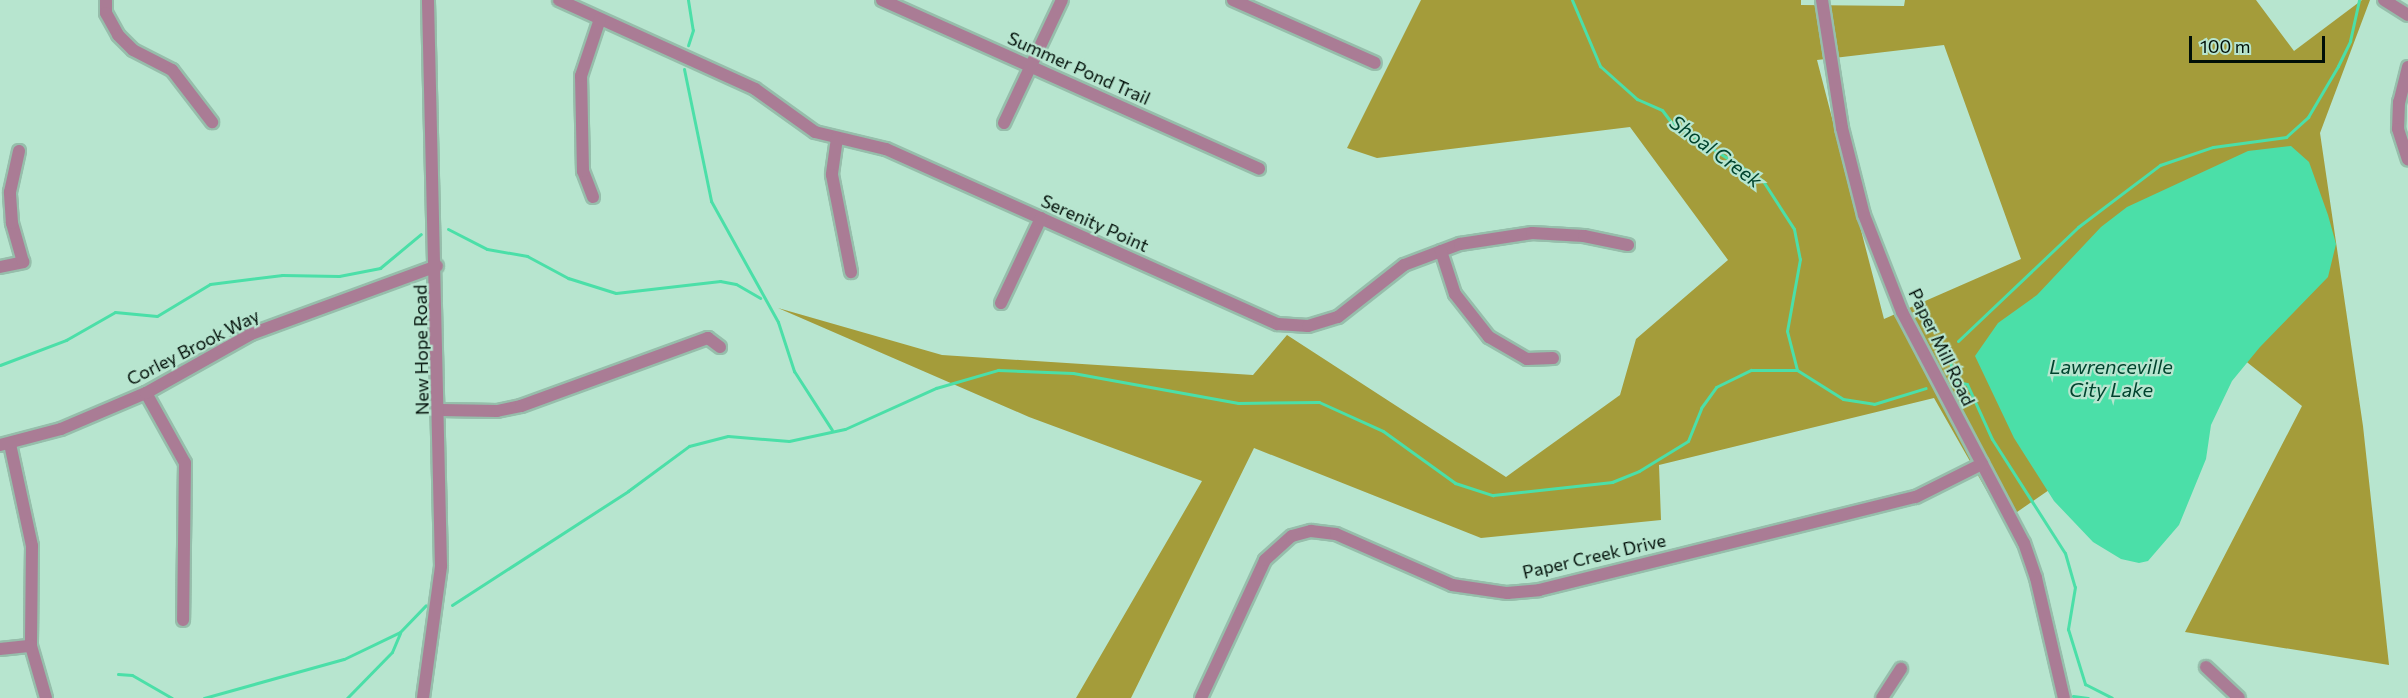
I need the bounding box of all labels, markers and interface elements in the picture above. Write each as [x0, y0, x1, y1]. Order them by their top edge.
scale bar [2192, 24, 2328, 62]
street label: Summer Pond Trail [1004, 27, 1154, 109]
text: 100 m [2200, 35, 2250, 57]
water label: Shoal Creek [1665, 110, 1767, 192]
street label: Serenity Point [1038, 190, 1152, 256]
street label: New Hope Road [409, 285, 433, 415]
street label: Paper Mill Road [1904, 285, 1980, 409]
street label: Corley Brook Way [123, 304, 263, 390]
water label: Lawrenceville City Lake [2049, 355, 2173, 402]
street label: Paper Creek Drive [1520, 529, 1668, 583]

